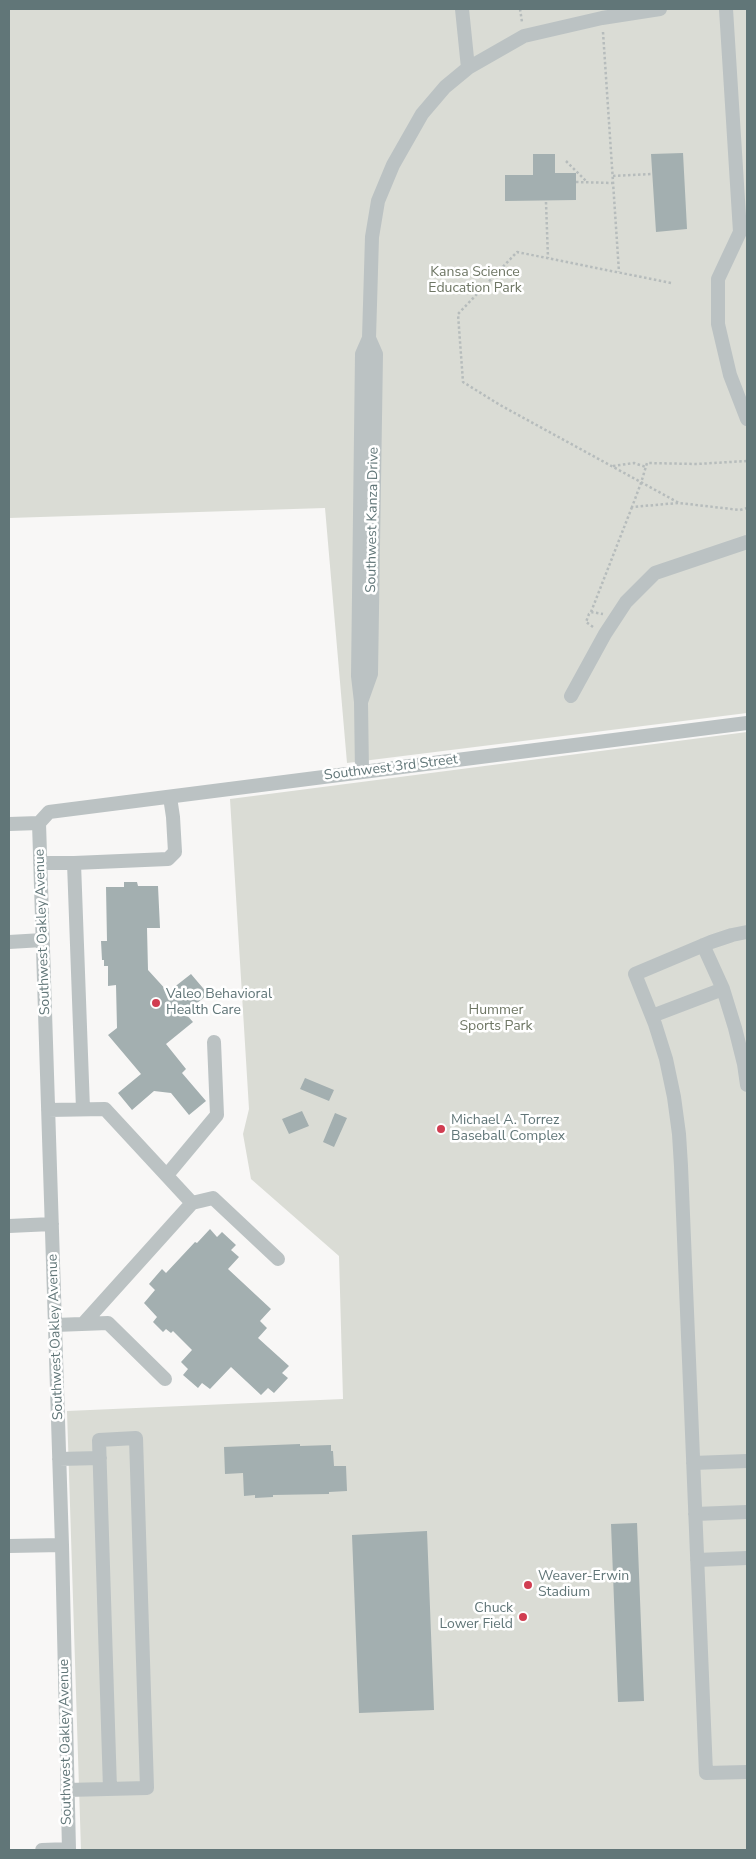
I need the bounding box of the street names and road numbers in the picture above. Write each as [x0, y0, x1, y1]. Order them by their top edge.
street label: Southwest Kanza Drive [363, 447, 383, 593]
street label: Southwest 3rd Street [323, 751, 459, 785]
street label: Southwest Oakley Avenue [32, 849, 54, 1015]
street label: Southwest Oakley Avenue [45, 1254, 67, 1420]
street label: Southwest Oakley Avenue [56, 1659, 76, 1825]

